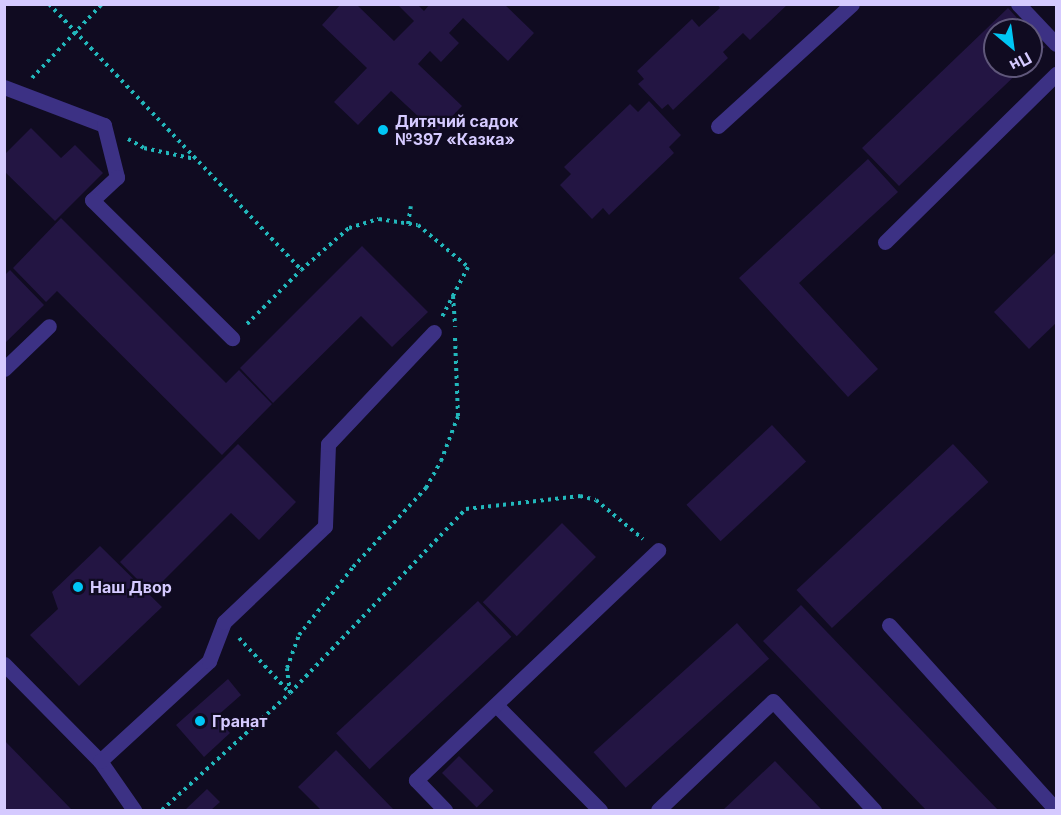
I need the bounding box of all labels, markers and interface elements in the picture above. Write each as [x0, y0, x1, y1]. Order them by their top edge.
north arrow [983, 18, 1043, 78]
text: Пн [1006, 48, 1035, 76]
place label: Дитячий садок №397 «Казка» [395, 111, 518, 149]
marker: Дитячий садок №397 «Казка» [376, 123, 390, 137]
place label: Наш Двор [90, 577, 172, 597]
marker: Наш Двор [71, 580, 85, 594]
place label: Гранат [212, 711, 267, 731]
marker: Гранат [193, 714, 207, 728]

